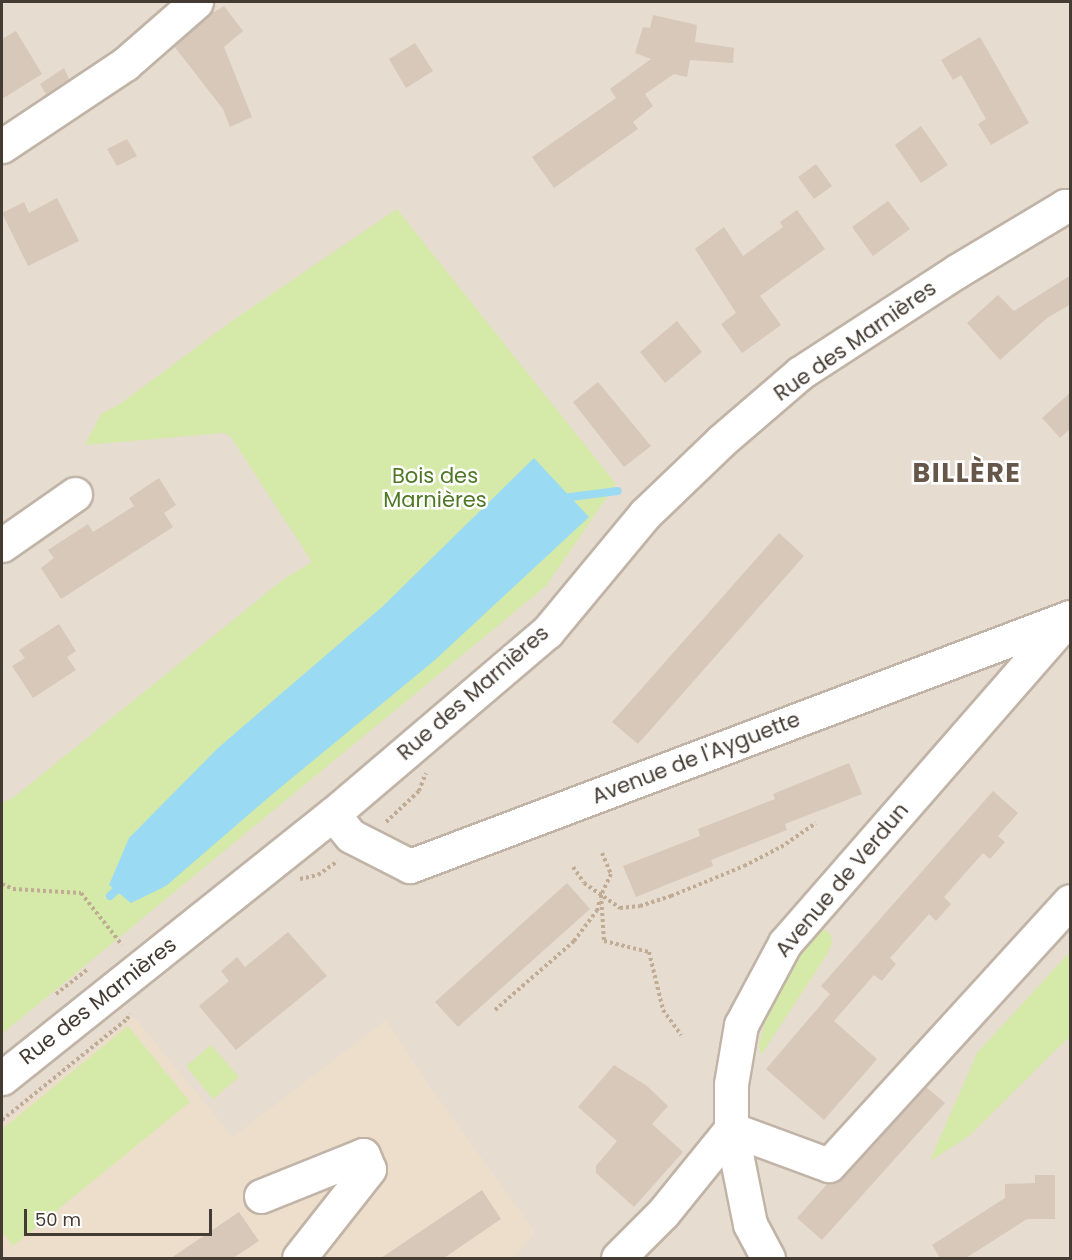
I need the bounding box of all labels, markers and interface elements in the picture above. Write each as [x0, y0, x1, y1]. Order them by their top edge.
street label: Rue des Marnières [769, 276, 941, 406]
district label: BILLÈRE [913, 457, 1021, 489]
park label: Bois des Marnières [383, 463, 487, 513]
street label: Rue des Marnières [392, 620, 554, 766]
street label: Avenue de l'Ayguette [588, 707, 804, 809]
street label: Avenue de Verdun [770, 798, 914, 962]
street label: Rue des Marnières [15, 932, 181, 1070]
scale bar [27, 1197, 214, 1235]
text: 50 m [35, 1207, 81, 1232]

